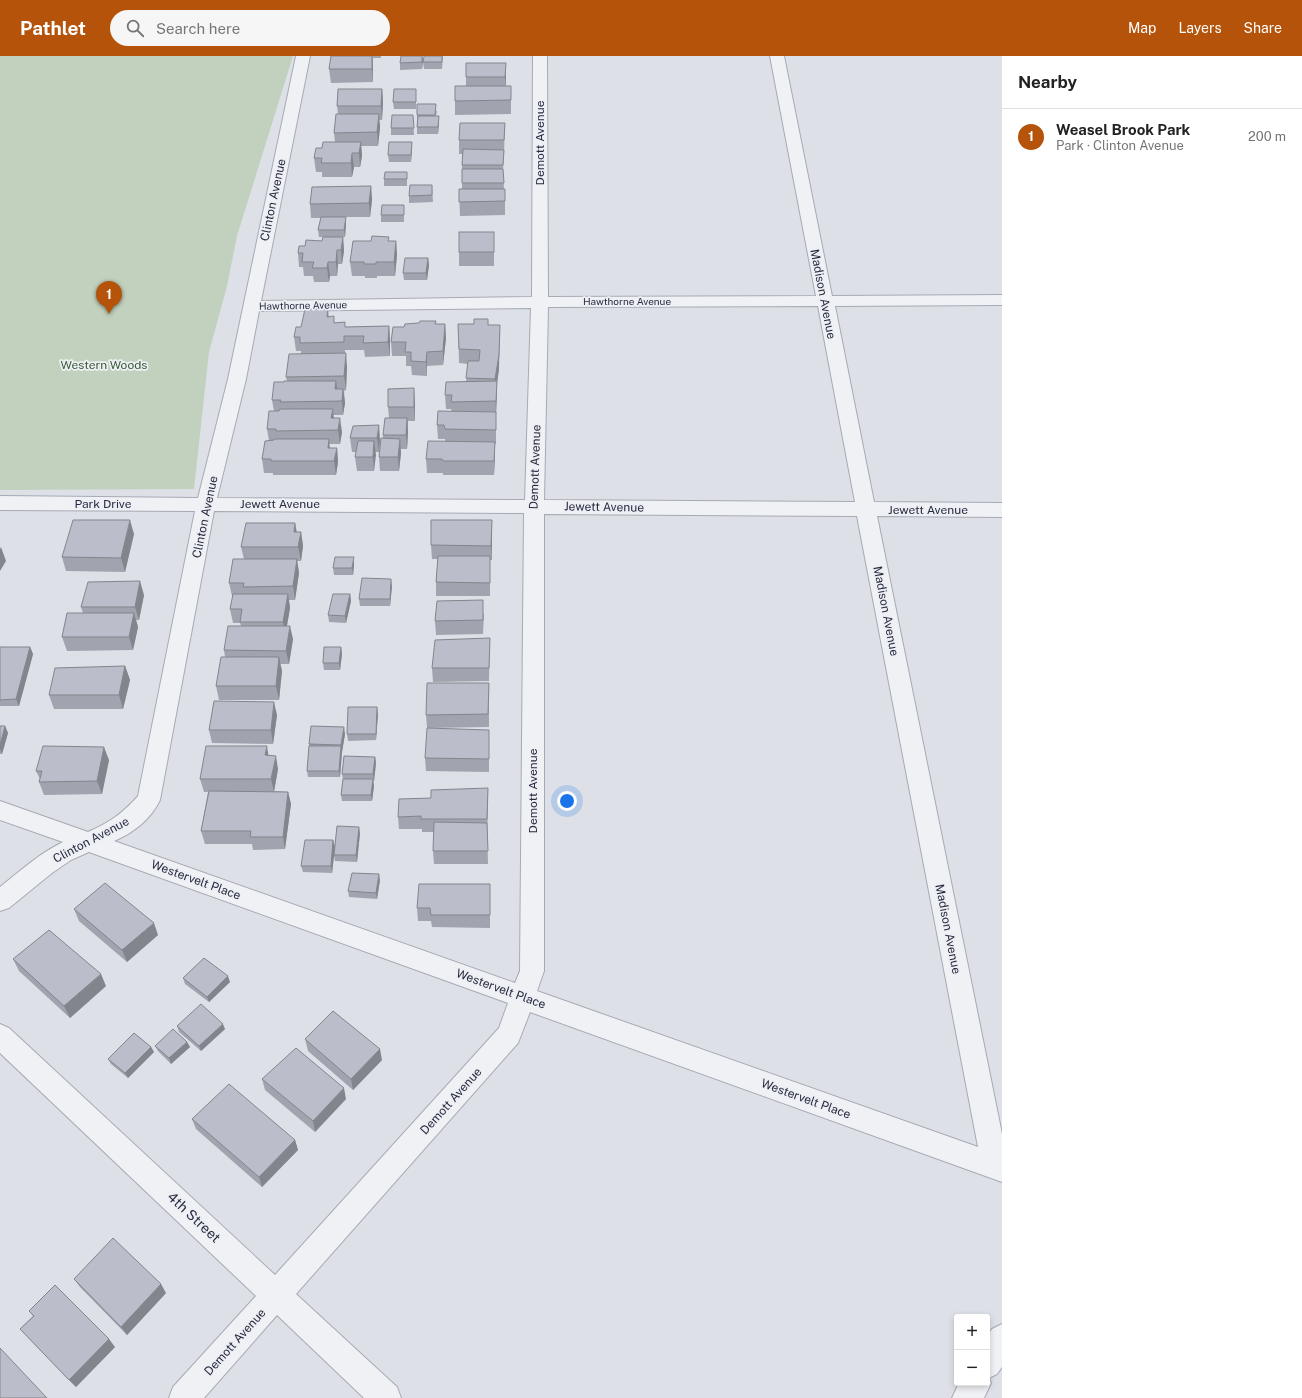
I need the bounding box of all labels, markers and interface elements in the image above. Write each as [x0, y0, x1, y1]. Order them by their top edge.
search box [110, 10, 390, 46]
text: Pathlet [20, 17, 86, 39]
icon: search [124, 17, 146, 39]
text: Search here [156, 20, 240, 37]
text: Map [1128, 20, 1156, 36]
text: Layers [1178, 20, 1222, 36]
text: Share [1244, 20, 1282, 36]
text: Nearby [1018, 72, 1077, 92]
street label: Demott Avenue [533, 100, 547, 185]
text: Weasel Brook Park [1056, 121, 1190, 138]
text: 1 [1028, 129, 1034, 144]
text: 200 m [1248, 129, 1286, 144]
text: Park · Clinton Avenue [1056, 138, 1184, 153]
street label: Clinton Avenue [257, 157, 289, 242]
street label: Madison Avenue [807, 248, 839, 340]
pin: 1 [96, 281, 122, 314]
street label: Hawthorne Avenue [583, 295, 671, 307]
street label: Hawthorne Avenue [259, 298, 348, 312]
park label: Western Woods [61, 358, 147, 372]
street label: Demott Avenue [527, 424, 543, 510]
street label: Clinton Avenue [189, 474, 221, 559]
street label: Park Drive [74, 497, 132, 511]
street label: Jewett Avenue [240, 497, 320, 511]
street label: Jewett Avenue [564, 499, 644, 515]
street label: Jewett Avenue [888, 503, 968, 517]
street label: Madison Avenue [870, 565, 902, 657]
street label: Demott Avenue [526, 748, 540, 833]
your location [557, 791, 577, 811]
street label: Clinton Avenue [51, 814, 132, 866]
street label: Westervelt Place [149, 857, 243, 903]
street label: Madison Avenue [932, 883, 964, 975]
street label: Westervelt Place [454, 966, 548, 1012]
street label: Demott Avenue [417, 1065, 485, 1137]
street label: Westervelt Place [759, 1076, 853, 1122]
street label: 4th Street [164, 1188, 224, 1246]
street label: Demott Avenue [201, 1306, 269, 1378]
map controls [954, 1314, 990, 1386]
button: + [954, 1314, 990, 1350]
button: − [954, 1350, 990, 1386]

